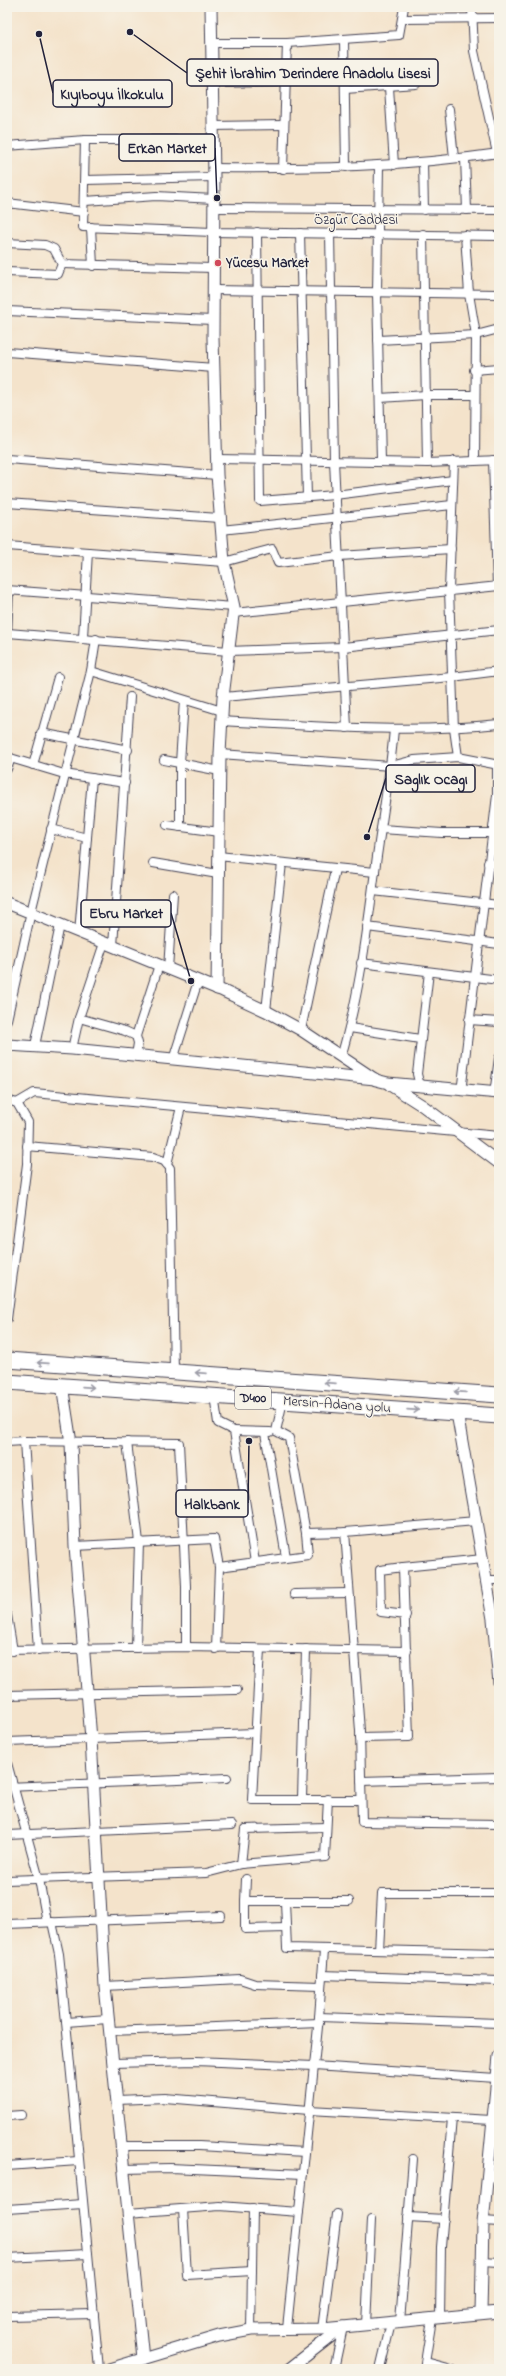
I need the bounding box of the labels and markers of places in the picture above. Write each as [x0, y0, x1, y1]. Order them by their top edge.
callout: Şehit İbrahim Derindere Anadolu Lisesi [187, 59, 438, 86]
callout: Kıyıboyu İlkokulu [53, 80, 172, 107]
callout: Erkan Market [119, 134, 215, 161]
place label: Yücesu Market [225, 253, 309, 274]
marker: Yücesu Market [213, 258, 223, 268]
callout: Saglık Ocagı [386, 765, 475, 792]
callout: Ebru Market [81, 900, 171, 927]
callout: Halkbank [176, 1490, 248, 1517]

